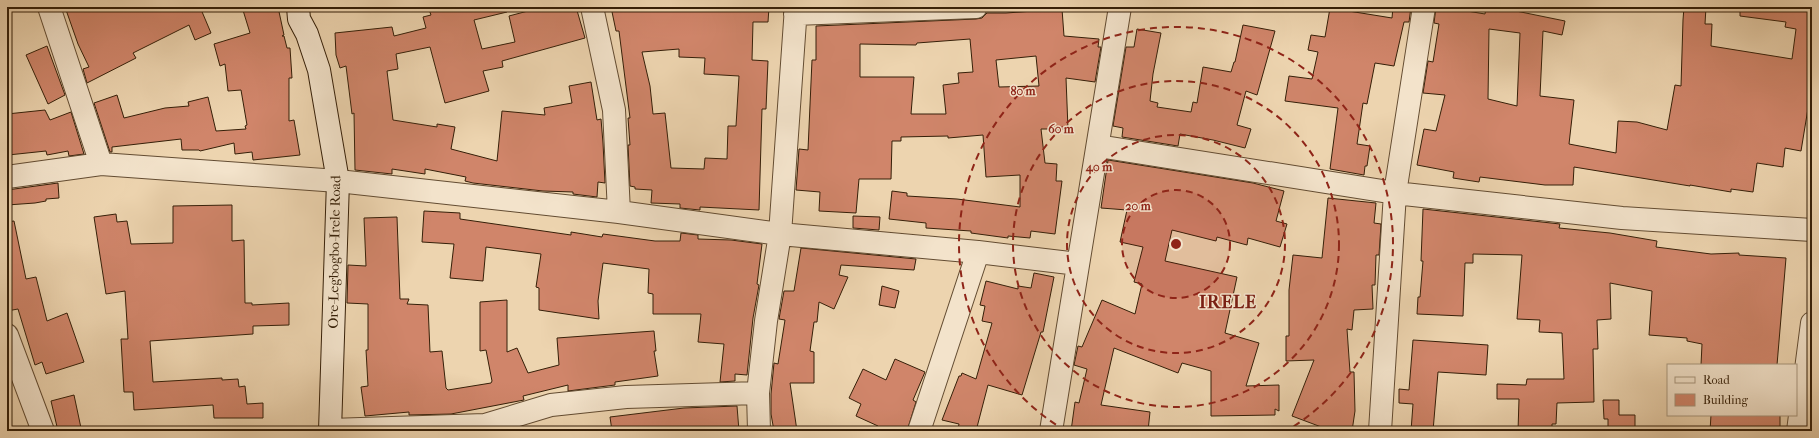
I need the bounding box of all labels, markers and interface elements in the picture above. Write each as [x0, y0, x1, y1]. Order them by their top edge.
text: 80 m [1010, 84, 1037, 98]
text: 60 m [1048, 122, 1075, 136]
text: 40 m [1085, 160, 1113, 175]
street label: Ore-Legbogbo-Irele Road [325, 175, 344, 329]
text: 20 m [1125, 199, 1152, 213]
centre of rings [1169, 237, 1183, 251]
district label: IRELE [1199, 292, 1257, 313]
legend [1667, 364, 1797, 416]
text: Road [1703, 373, 1730, 387]
text: Building [1703, 393, 1748, 407]

